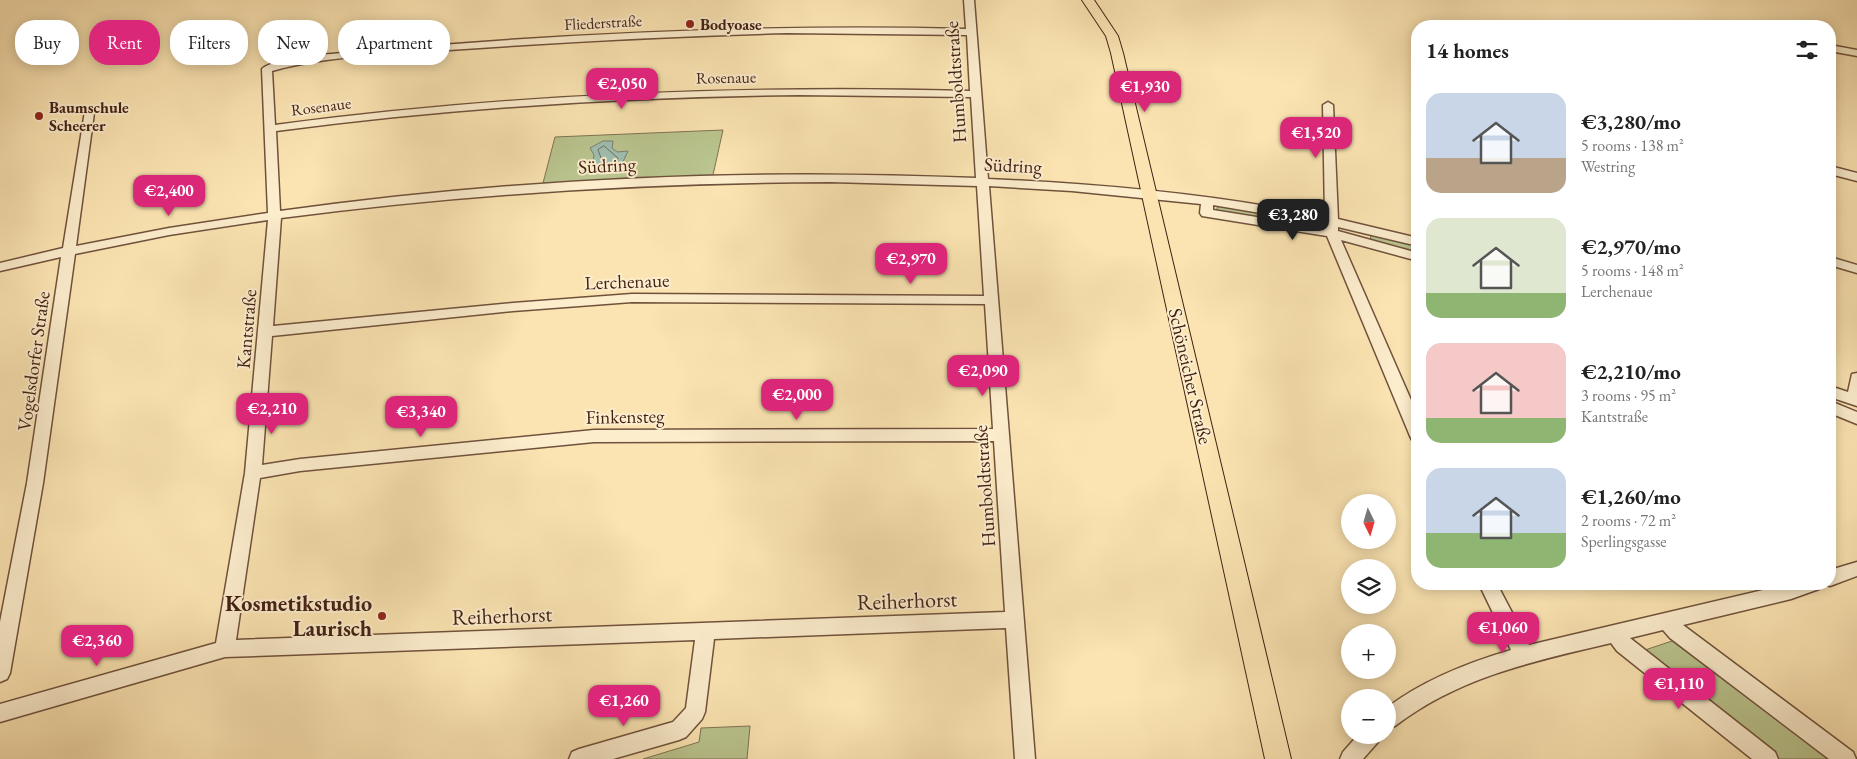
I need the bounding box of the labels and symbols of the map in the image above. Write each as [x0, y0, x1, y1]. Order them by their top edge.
street label: Fliederstraße [564, 10, 642, 35]
place label: Bodyoase [700, 14, 762, 35]
marker: Bodyoase [684, 18, 696, 30]
street label: Humboldtstraße [939, 20, 972, 144]
street label: Rosenaue [696, 66, 756, 89]
pin: €2,050 [581, 68, 663, 110]
pin: €1,930 [1104, 70, 1186, 113]
street label: Rosenaue [290, 92, 352, 121]
place label: Baumschule Scheerer [49, 97, 129, 136]
marker: Baumschule Scheerer [33, 110, 45, 122]
pin: €1,520 [1275, 116, 1357, 159]
street label: Südring [578, 151, 637, 179]
street label: Südring [983, 152, 1043, 180]
pin: €2,400 [128, 174, 210, 217]
pin: €3,280 [1252, 198, 1334, 241]
pin: €2,970 [870, 242, 952, 285]
street label: Lerchenaue [584, 268, 670, 295]
street label: Kantstraße [231, 288, 262, 370]
street label: Vogelsdorfer Straße [11, 290, 56, 433]
street label: Schöneicher Straße [1163, 306, 1218, 446]
pin: €2,090 [942, 354, 1024, 397]
pin: €2,000 [756, 378, 838, 421]
pin: €2,210 [231, 392, 313, 435]
pin: €3,340 [380, 396, 462, 438]
street label: Finkensteg [586, 403, 665, 430]
street label: Humboldtstraße [968, 424, 1001, 548]
north arrow [1341, 494, 1396, 549]
street label: Reiherhorst [856, 584, 958, 617]
place label: Kosmetikstudio Laurisch [225, 589, 372, 643]
street label: Reiherhorst [451, 599, 553, 632]
marker: Kosmetikstudio Laurisch [376, 610, 388, 622]
pin: €1,060 [1462, 612, 1544, 654]
pin: €2,360 [56, 624, 138, 667]
pin: €1,110 [1638, 668, 1720, 710]
pin: €1,260 [583, 684, 665, 727]

